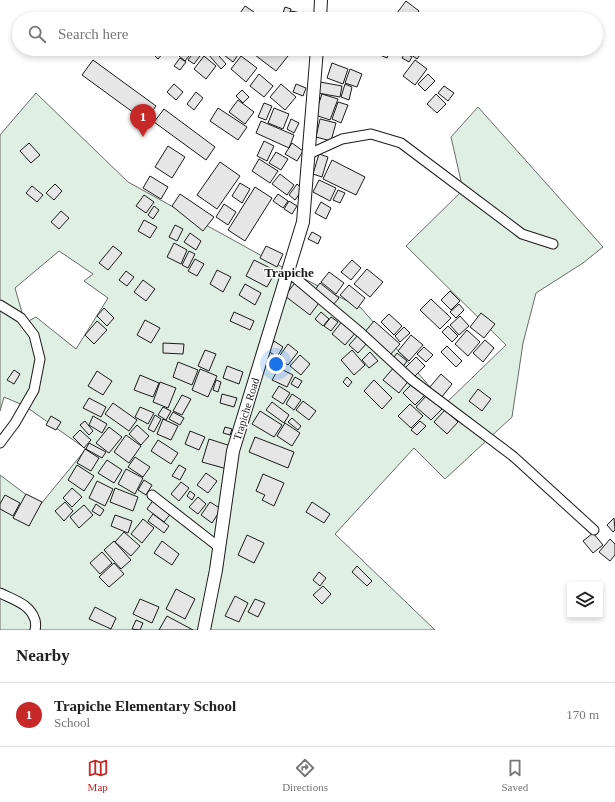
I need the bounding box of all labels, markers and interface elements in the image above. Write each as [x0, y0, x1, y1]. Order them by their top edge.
search box [12, 12, 603, 56]
icon: search [26, 23, 48, 45]
text: Search here [58, 26, 128, 42]
pin: 1 [130, 104, 156, 137]
district label: Trapiche [264, 265, 314, 280]
your location [266, 354, 286, 374]
street label: Trapiche Road [231, 376, 261, 442]
map controls [567, 582, 603, 618]
button: layers [567, 582, 603, 618]
text: Nearby [16, 646, 70, 665]
text: Trapiche Elementary School [54, 698, 236, 714]
text: 1 [26, 707, 32, 722]
text: 170 m [566, 707, 599, 722]
text: School [54, 715, 90, 730]
tab: Map [87, 757, 109, 793]
tab: Directions [282, 757, 328, 793]
tab: Saved [501, 757, 528, 793]

